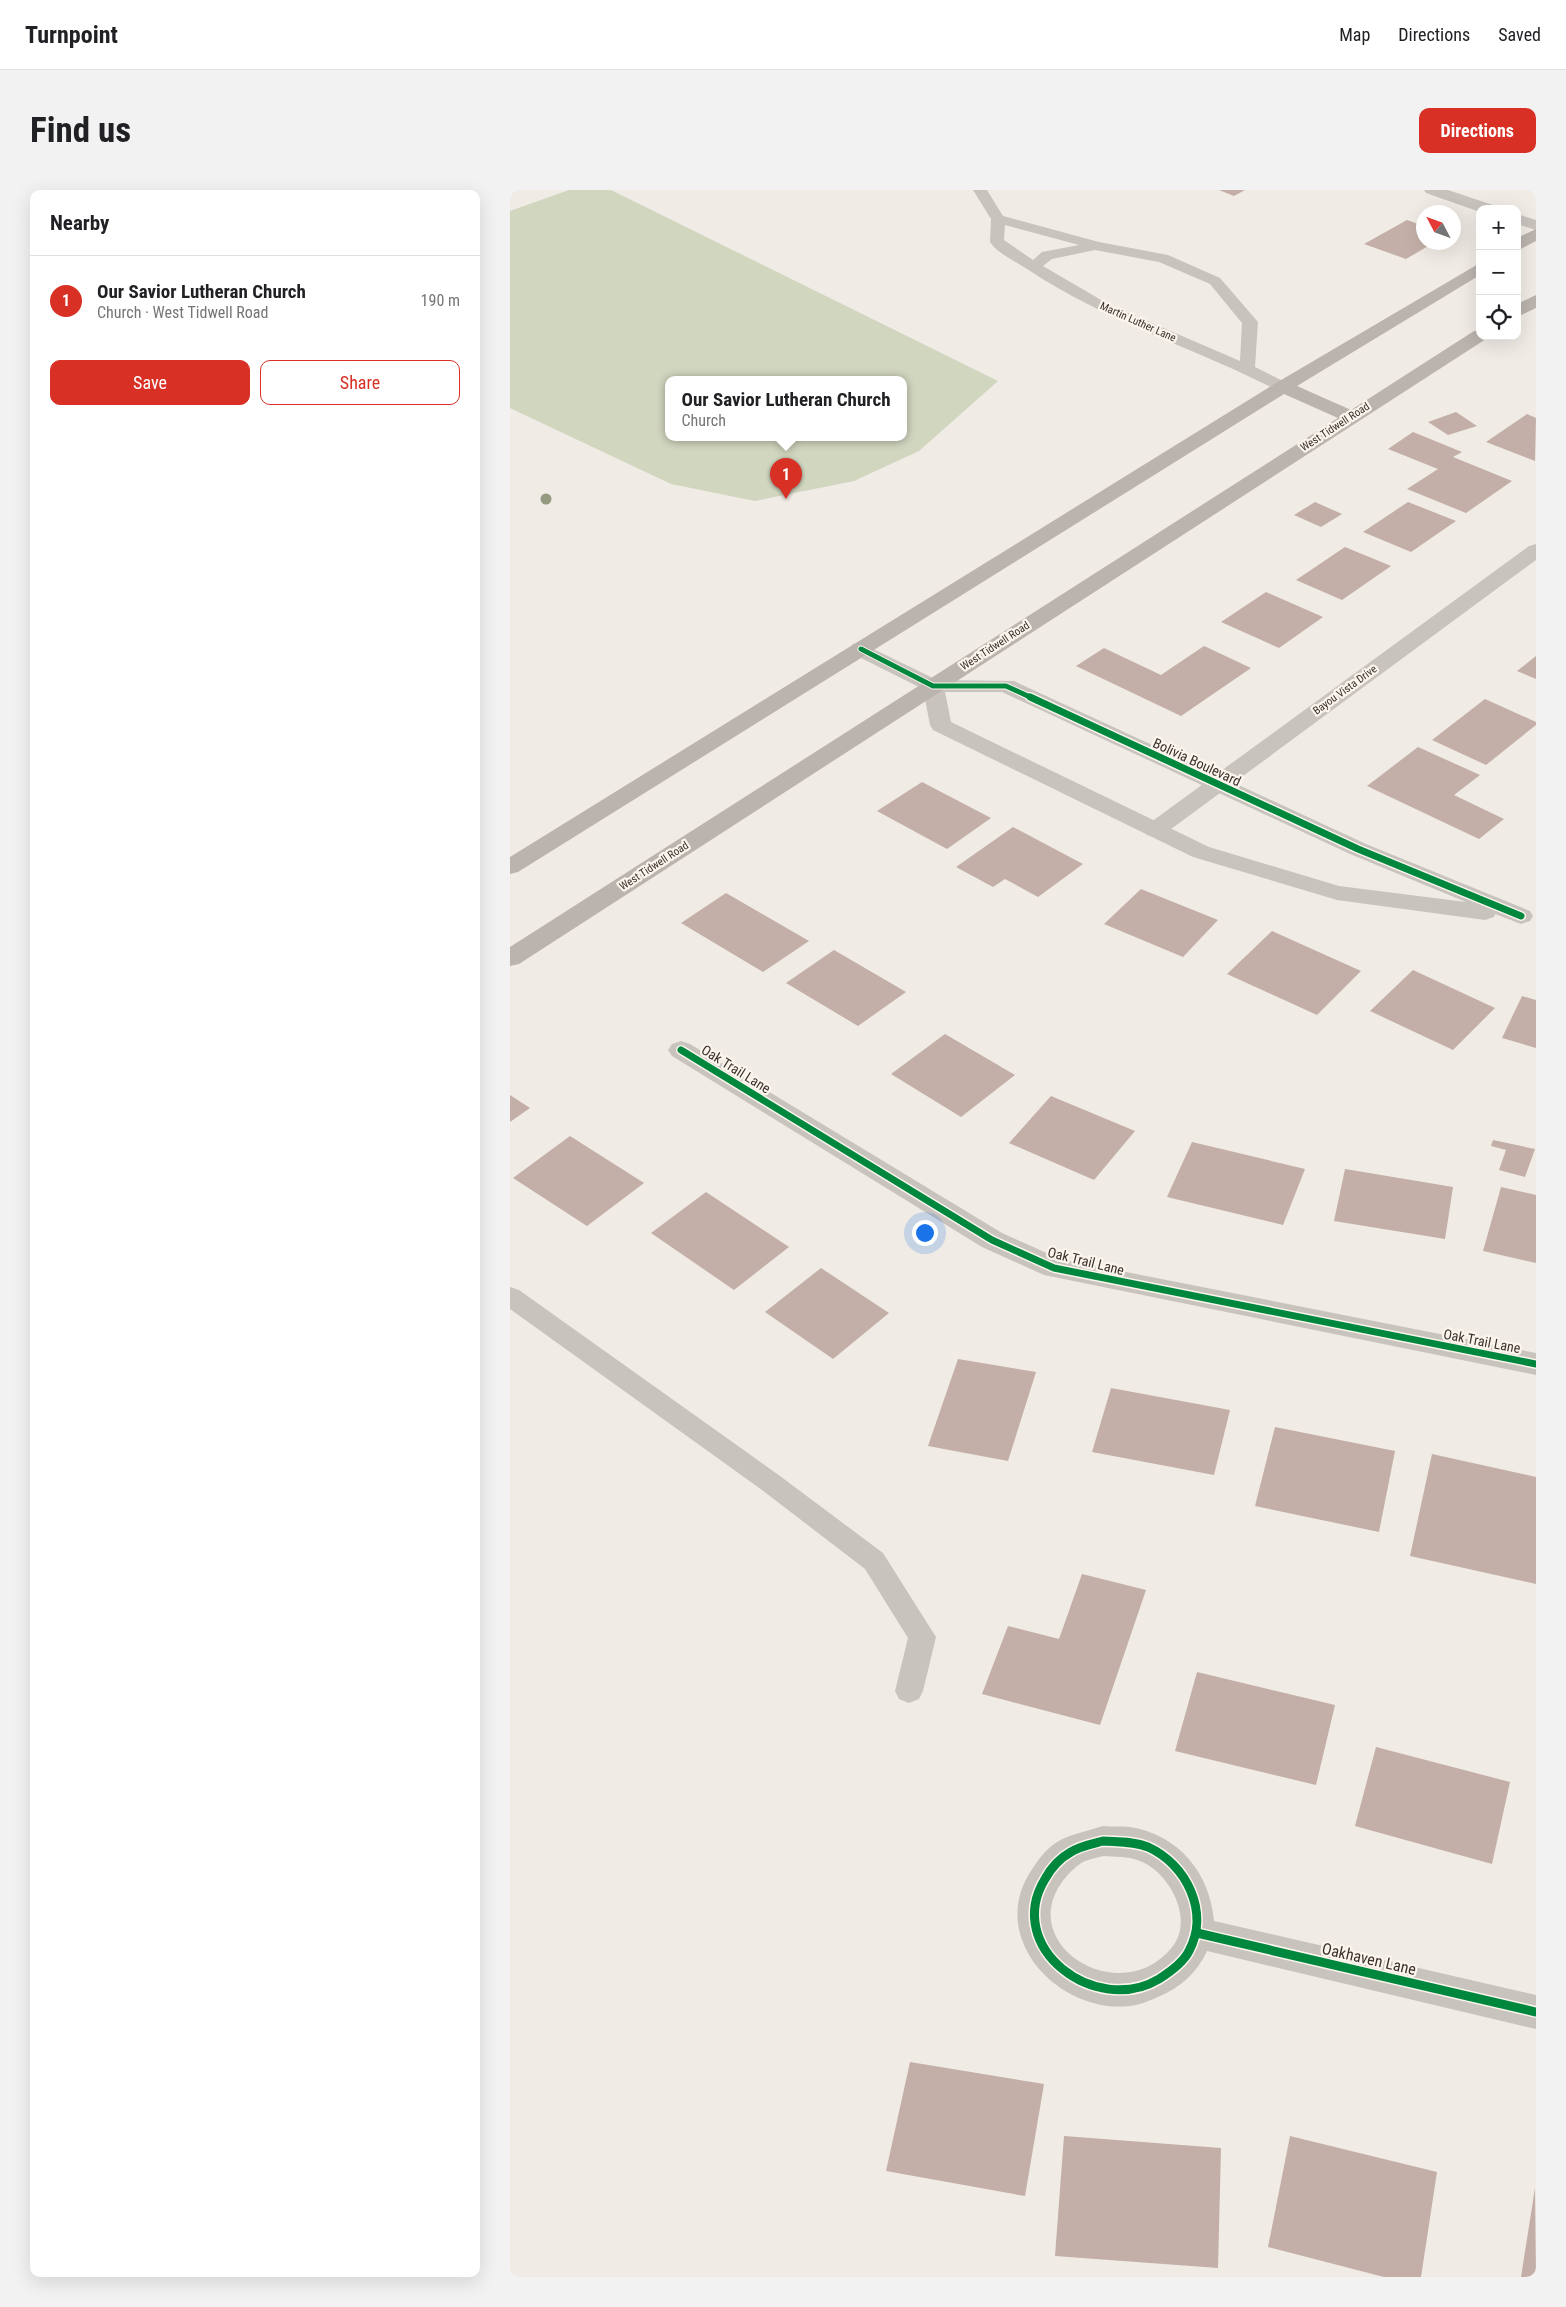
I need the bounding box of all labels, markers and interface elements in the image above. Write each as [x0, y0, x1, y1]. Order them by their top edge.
text: Turnpoint [25, 21, 118, 49]
text: Map [1339, 24, 1370, 45]
text: Directions [1398, 24, 1470, 45]
text: Saved [1498, 24, 1541, 45]
button: Directions [1419, 108, 1536, 153]
text: Find us [30, 110, 131, 151]
north arrow [1416, 205, 1461, 250]
map controls [1476, 205, 1521, 340]
button: + [1476, 205, 1521, 250]
text: Nearby [50, 211, 109, 235]
button: − [1476, 250, 1521, 295]
text: Our Savior Lutheran Church [97, 280, 306, 303]
text: 1 [62, 291, 70, 310]
text: 190 m [421, 291, 460, 310]
button: locate [1476, 295, 1521, 340]
street label: Martin Luther Lane [1098, 299, 1178, 345]
text: Church · West Tidwell Road [97, 303, 268, 322]
button: Save [50, 360, 250, 405]
button: Share [260, 360, 460, 405]
popup [665, 376, 907, 441]
text: Our Savior Lutheran Church [682, 388, 890, 411]
street label: West Tidwell Road [1298, 400, 1372, 454]
text: Church [682, 411, 726, 430]
pin: 1 [770, 458, 802, 499]
street label: West Tidwell Road [958, 619, 1032, 673]
street label: Bayou Vista Drive [1311, 662, 1379, 718]
street label: Bolivia Boulevard [1151, 735, 1243, 789]
street label: West Tidwell Road [617, 839, 691, 893]
street label: Oak Trail Lane [699, 1041, 774, 1097]
your location [912, 1220, 938, 1246]
street label: Oak Trail Lane [1046, 1244, 1126, 1278]
street label: Oak Trail Lane [1442, 1326, 1522, 1356]
street label: Oakhaven Lane [1320, 1939, 1418, 1979]

